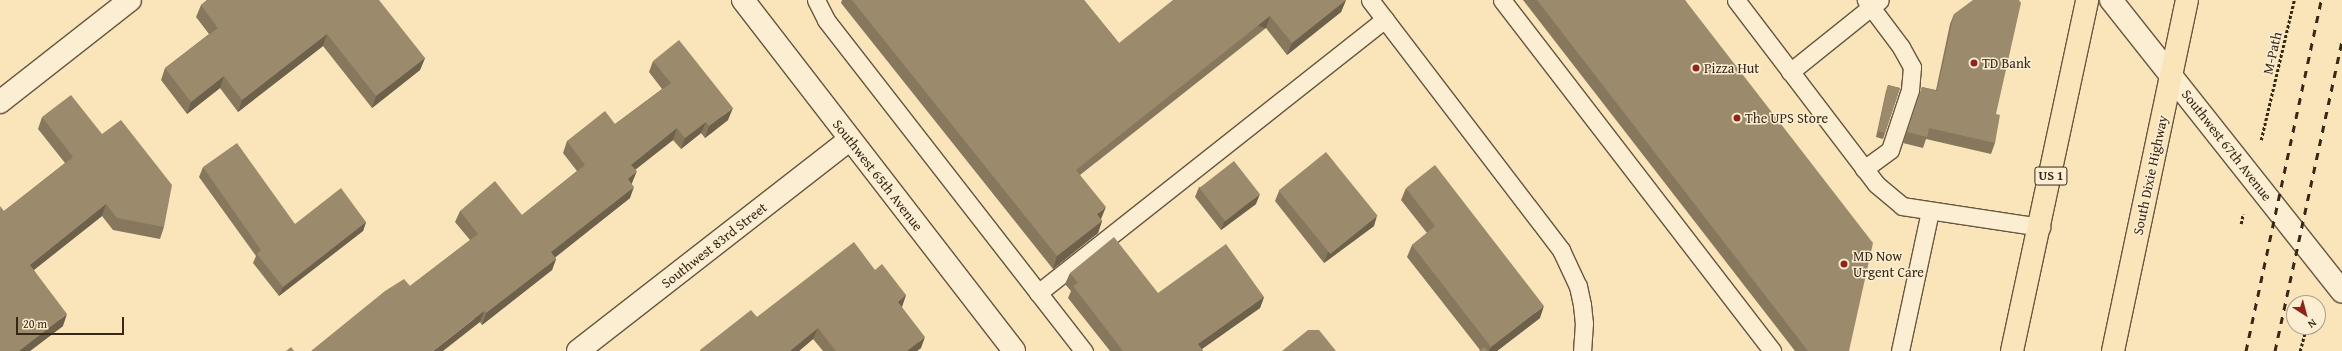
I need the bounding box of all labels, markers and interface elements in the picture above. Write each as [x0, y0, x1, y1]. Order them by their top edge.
street label: M-Path [2259, 30, 2285, 76]
place label: TD Bank [1982, 55, 2031, 71]
marker: TD Bank [1969, 58, 1979, 68]
place label: Pizza Hut [1704, 60, 1759, 76]
marker: Pizza Hut [1691, 63, 1701, 73]
street label: Southwest 67th Avenue [2178, 86, 2276, 204]
place label: The UPS Store [1745, 110, 1828, 126]
marker: The UPS Store [1732, 113, 1742, 123]
street label: South Dixie Highway [2129, 114, 2171, 236]
street label: Southwest 65th Avenue [829, 116, 927, 234]
road number: US 1 [2034, 165, 2068, 187]
street label: Southwest 83rd Street [658, 199, 770, 291]
place label: MD Now Urgent Care [1853, 248, 1924, 280]
marker: MD Now Urgent Care [1838, 258, 1850, 270]
north arrow [2286, 295, 2326, 335]
scale bar [18, 309, 126, 335]
text: 20 m [23, 315, 47, 332]
text: N [2305, 315, 2320, 333]

